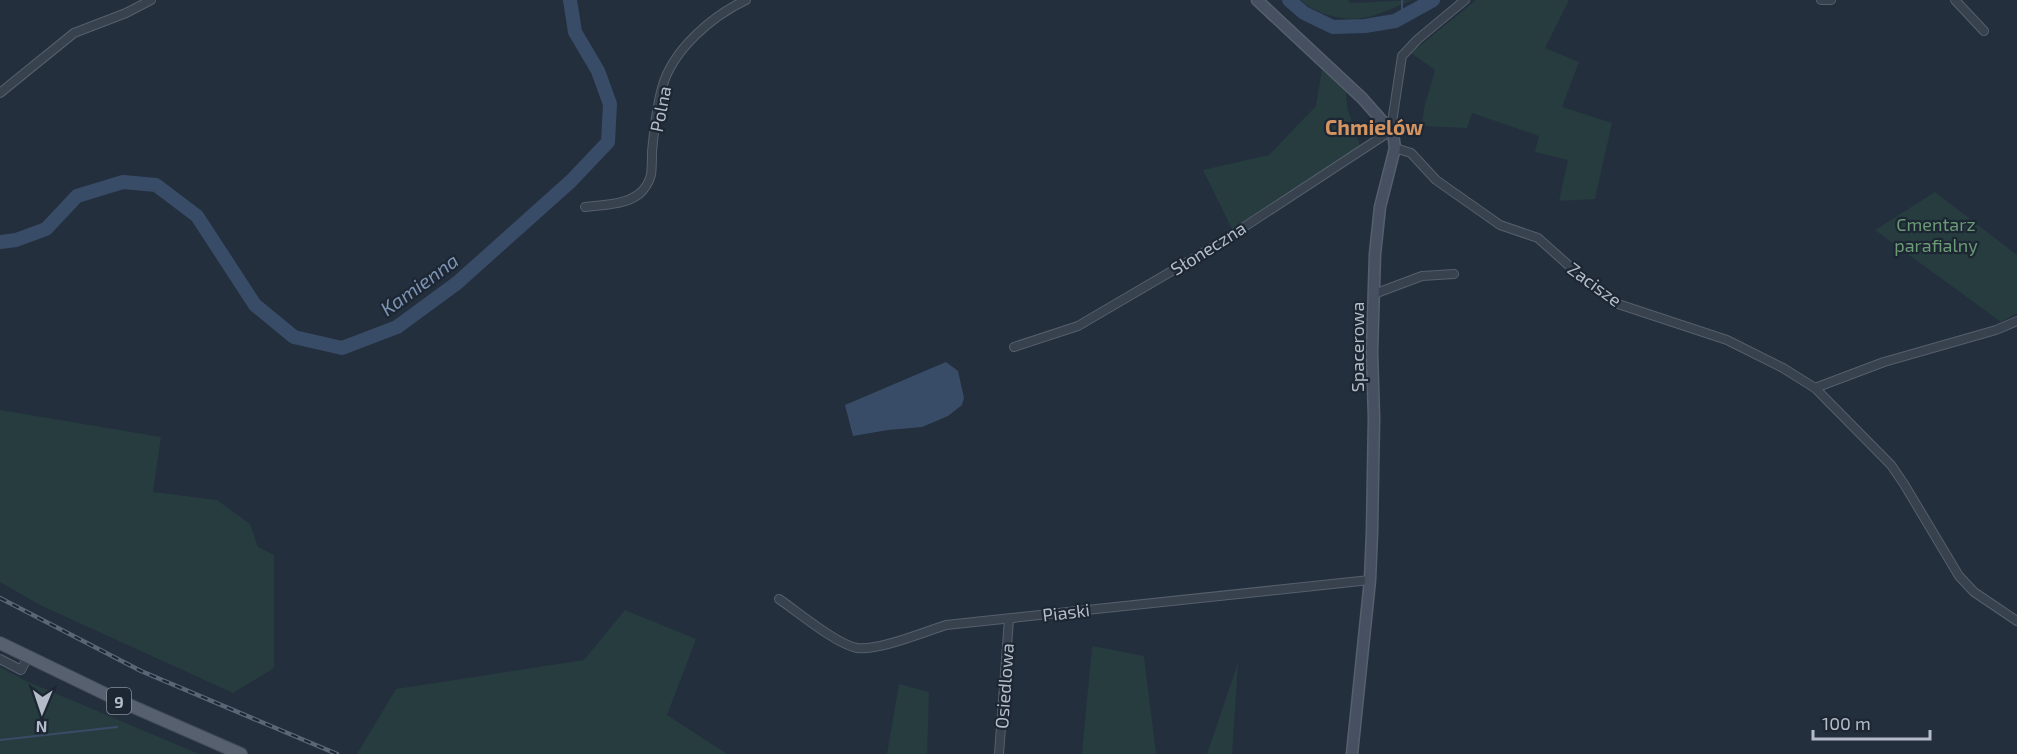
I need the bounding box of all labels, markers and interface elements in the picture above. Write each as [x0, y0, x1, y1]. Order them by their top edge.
street label: Polna [645, 84, 675, 134]
district label: Chmielów [1325, 114, 1423, 139]
park label: Cmentarz parafialny [1894, 213, 1978, 256]
street label: Słoneczna [1166, 216, 1250, 280]
water label: Kamienna [375, 248, 463, 320]
street label: Zacisze [1564, 257, 1626, 311]
street label: Spacerowa [1346, 302, 1368, 392]
street label: Piaski [1041, 598, 1091, 626]
street label: Osiedlowa [990, 642, 1018, 730]
north arrow [12, 682, 72, 742]
road number: 9 [107, 688, 131, 714]
scale bar [1813, 703, 1930, 741]
text: 100 m [1822, 712, 1871, 734]
text: N [35, 718, 48, 737]

